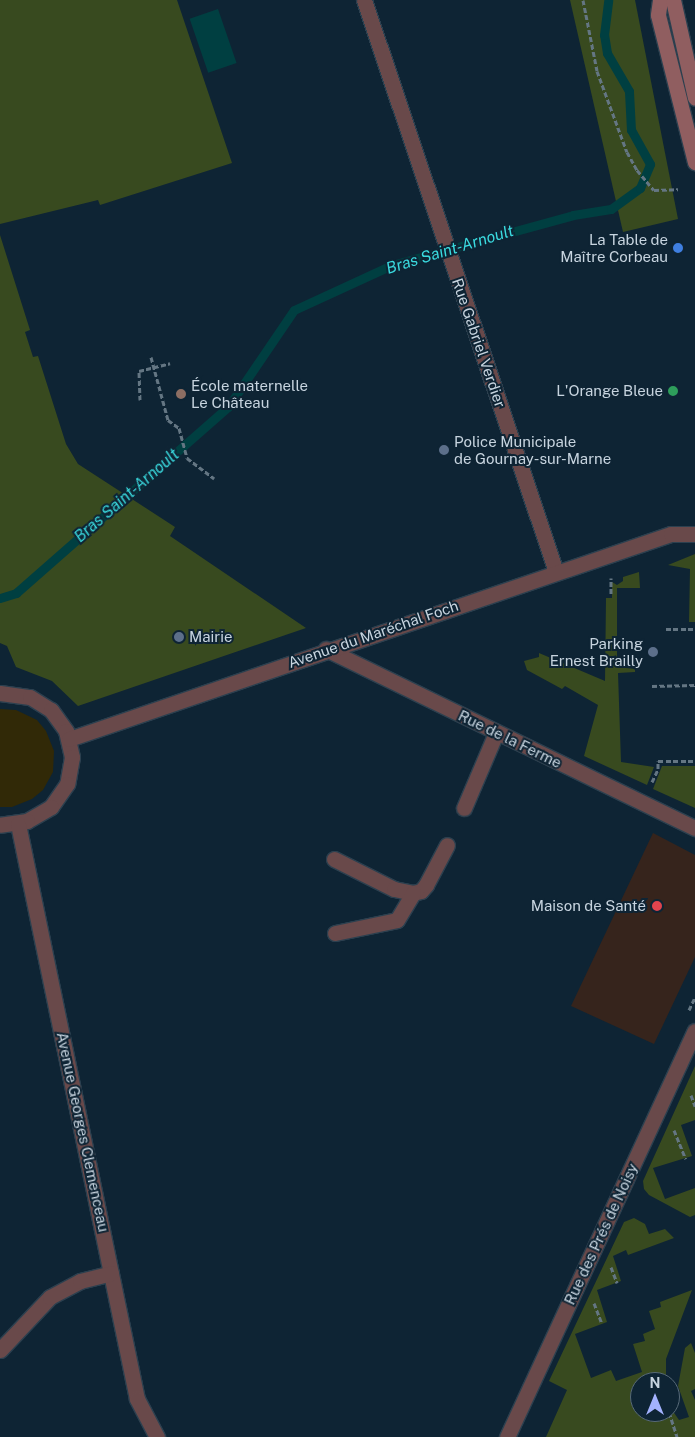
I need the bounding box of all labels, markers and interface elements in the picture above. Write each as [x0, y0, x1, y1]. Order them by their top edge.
water label: Bras Saint-Arnoult [384, 221, 516, 279]
place label: La Table de Maître Corbeau [560, 230, 668, 265]
marker: La Table de Maître Corbeau [672, 242, 684, 254]
street label: Rue Gabriel Verdier [448, 276, 510, 410]
place label: École maternelle Le Château [191, 376, 308, 411]
place label: L'Orange Bleue [556, 382, 663, 400]
marker: L'Orange Bleue [667, 385, 679, 397]
marker: École maternelle Le Château [175, 388, 187, 400]
place label: Police Municipale de Gournay-sur-Marne [454, 432, 611, 467]
marker: Police Municipale de Gournay-sur-Marne [438, 444, 450, 456]
water label: Bras Saint-Arnoult [71, 445, 183, 547]
street label: Avenue du Maréchal Foch [285, 596, 461, 672]
place label: Mairie [189, 628, 232, 646]
marker: Mairie [173, 631, 185, 643]
place label: Parking Ernest Brailly [550, 634, 643, 669]
marker: Parking Ernest Brailly [647, 646, 659, 658]
street label: Rue de la Ferme [455, 706, 565, 772]
place label: Maison de Santé [531, 897, 646, 915]
marker: Maison de Santé [650, 899, 664, 913]
street label: Avenue Georges Clemenceau [53, 1030, 113, 1234]
street label: Rue des Prés de Noisy [560, 1160, 642, 1308]
north arrow [630, 1372, 680, 1422]
text: N [650, 1375, 660, 1391]

